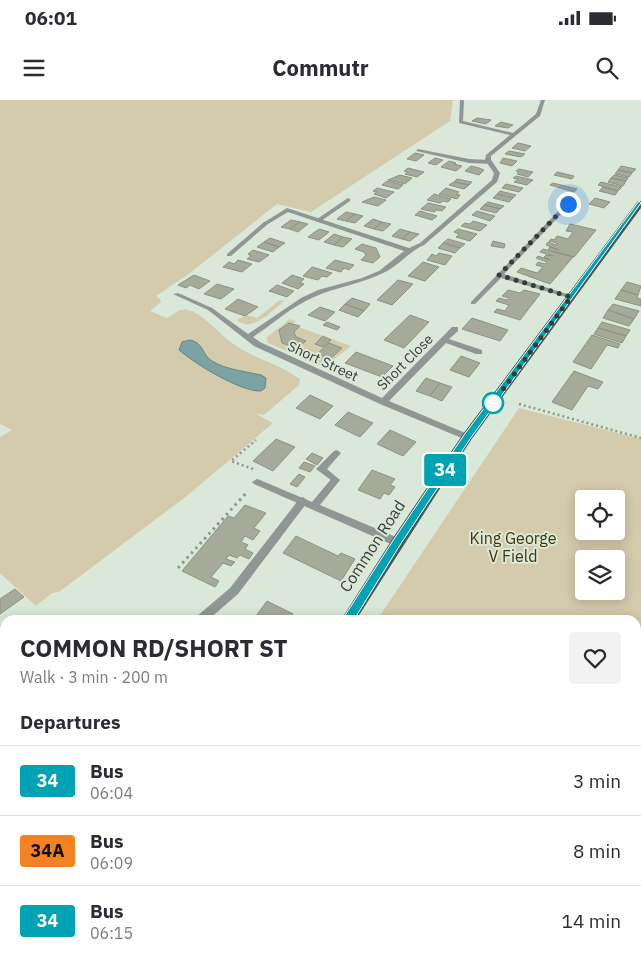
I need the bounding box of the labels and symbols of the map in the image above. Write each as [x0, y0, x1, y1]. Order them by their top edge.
your location [556, 192, 581, 217]
street label: Short Close [373, 330, 437, 394]
street label: Short Street [285, 337, 361, 385]
unlabelled marker [482, 392, 504, 414]
line badge: 34 [422, 454, 468, 486]
street label: Common Road [335, 496, 409, 596]
park label: King George V Field [470, 528, 557, 566]

